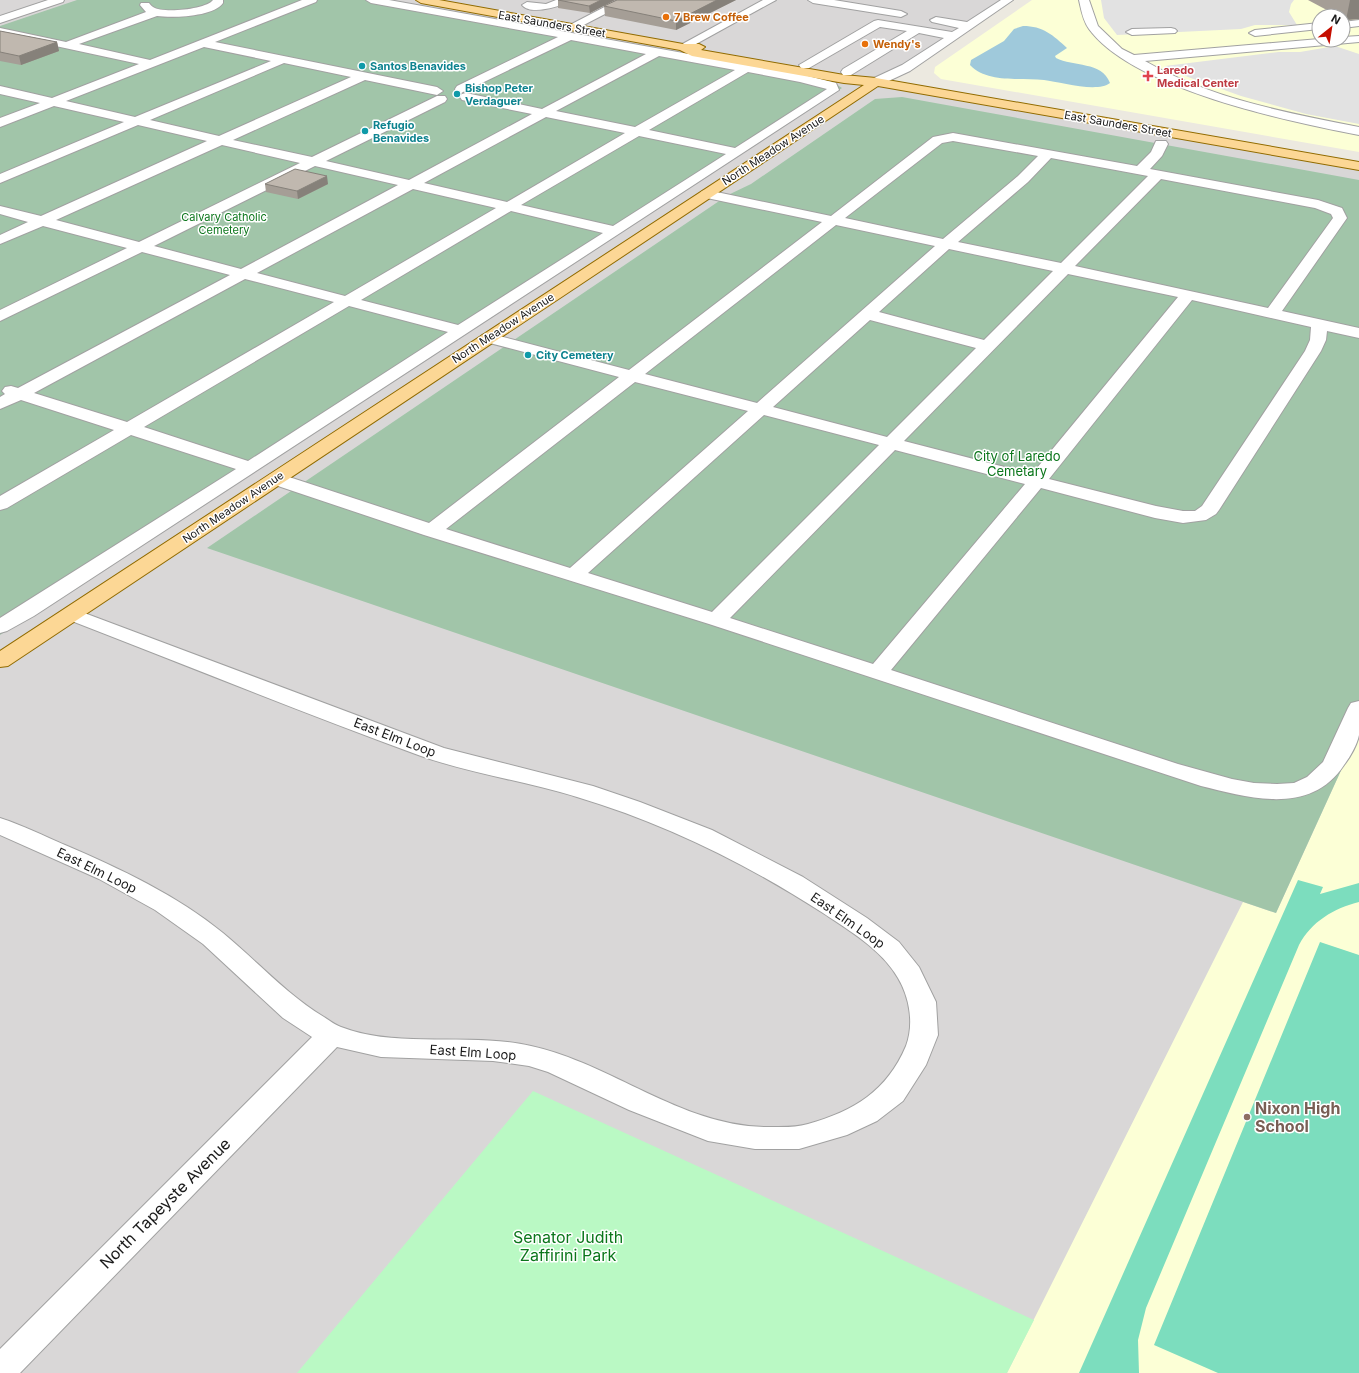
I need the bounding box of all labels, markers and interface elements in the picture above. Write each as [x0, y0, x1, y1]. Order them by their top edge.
street label: East Saunders Street [497, 8, 607, 40]
north arrow [1311, 8, 1351, 48]
place label: 7 Brew Coffee [674, 10, 749, 24]
text: N [1329, 11, 1343, 27]
marker: 7 Brew Coffee [661, 12, 671, 22]
place label: Wendy's [873, 37, 921, 51]
marker: Wendy's [860, 39, 870, 49]
place label: Santos Benavides [370, 59, 466, 73]
marker: Santos Benavides [357, 61, 367, 71]
place label: Laredo Medical Center [1157, 63, 1239, 90]
marker: Laredo Medical Center [1142, 70, 1154, 82]
place label: Bishop Peter Verdaguer [465, 81, 534, 108]
marker: Bishop Peter Verdaguer [452, 89, 462, 99]
street label: East Saunders Street [1063, 108, 1173, 140]
street label: North Meadow Avenue [719, 112, 827, 188]
place label: Refugio Benavides [373, 118, 429, 145]
marker: Refugio Benavides [360, 126, 370, 136]
park label: Calvary Catholic Cemetery [181, 210, 267, 237]
street label: North Meadow Avenue [449, 290, 557, 366]
place label: City Cemetery [536, 348, 614, 362]
marker: City Cemetery [523, 350, 533, 360]
park label: City of Laredo Cemetary [973, 448, 1061, 479]
street label: North Meadow Avenue [180, 468, 286, 546]
street label: East Elm Loop [352, 714, 438, 760]
street label: East Elm Loop [54, 844, 140, 896]
street label: East Elm Loop [808, 889, 888, 951]
street label: East Elm Loop [429, 1041, 517, 1063]
place label: Nixon High School [1255, 1098, 1340, 1136]
marker: Nixon High School [1242, 1112, 1252, 1122]
street label: North Tapeyste Avenue [95, 1133, 235, 1273]
park label: Senator Judith Zaffirini Park [513, 1227, 623, 1265]

